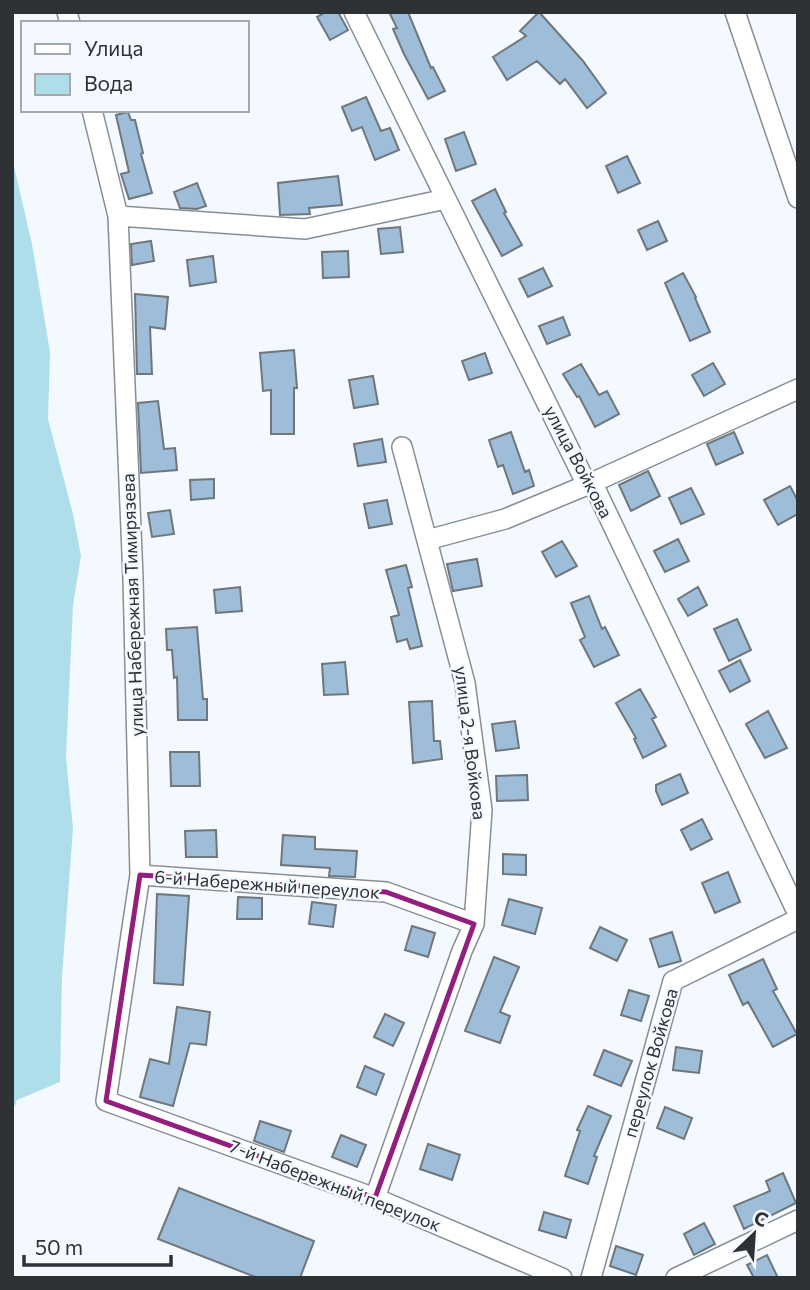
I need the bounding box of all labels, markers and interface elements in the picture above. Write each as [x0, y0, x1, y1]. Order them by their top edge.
legend [21, 21, 248, 112]
text: Улица [84, 35, 143, 60]
text: Вода [84, 70, 133, 95]
street label: улица Войкова [540, 402, 618, 522]
street label: улица Набережная Тимирязева [116, 473, 148, 737]
street label: улица 2-я Войкова [451, 665, 491, 821]
street label: 6-й Набережный переулок [154, 865, 381, 903]
street label: переулок Войкова [618, 986, 682, 1140]
street label: 7-й Набережный переулок [227, 1135, 444, 1236]
north arrow [719, 1199, 789, 1269]
text: С [751, 1205, 772, 1231]
scale bar [24, 1224, 172, 1268]
text: 50 m [35, 1234, 83, 1259]

